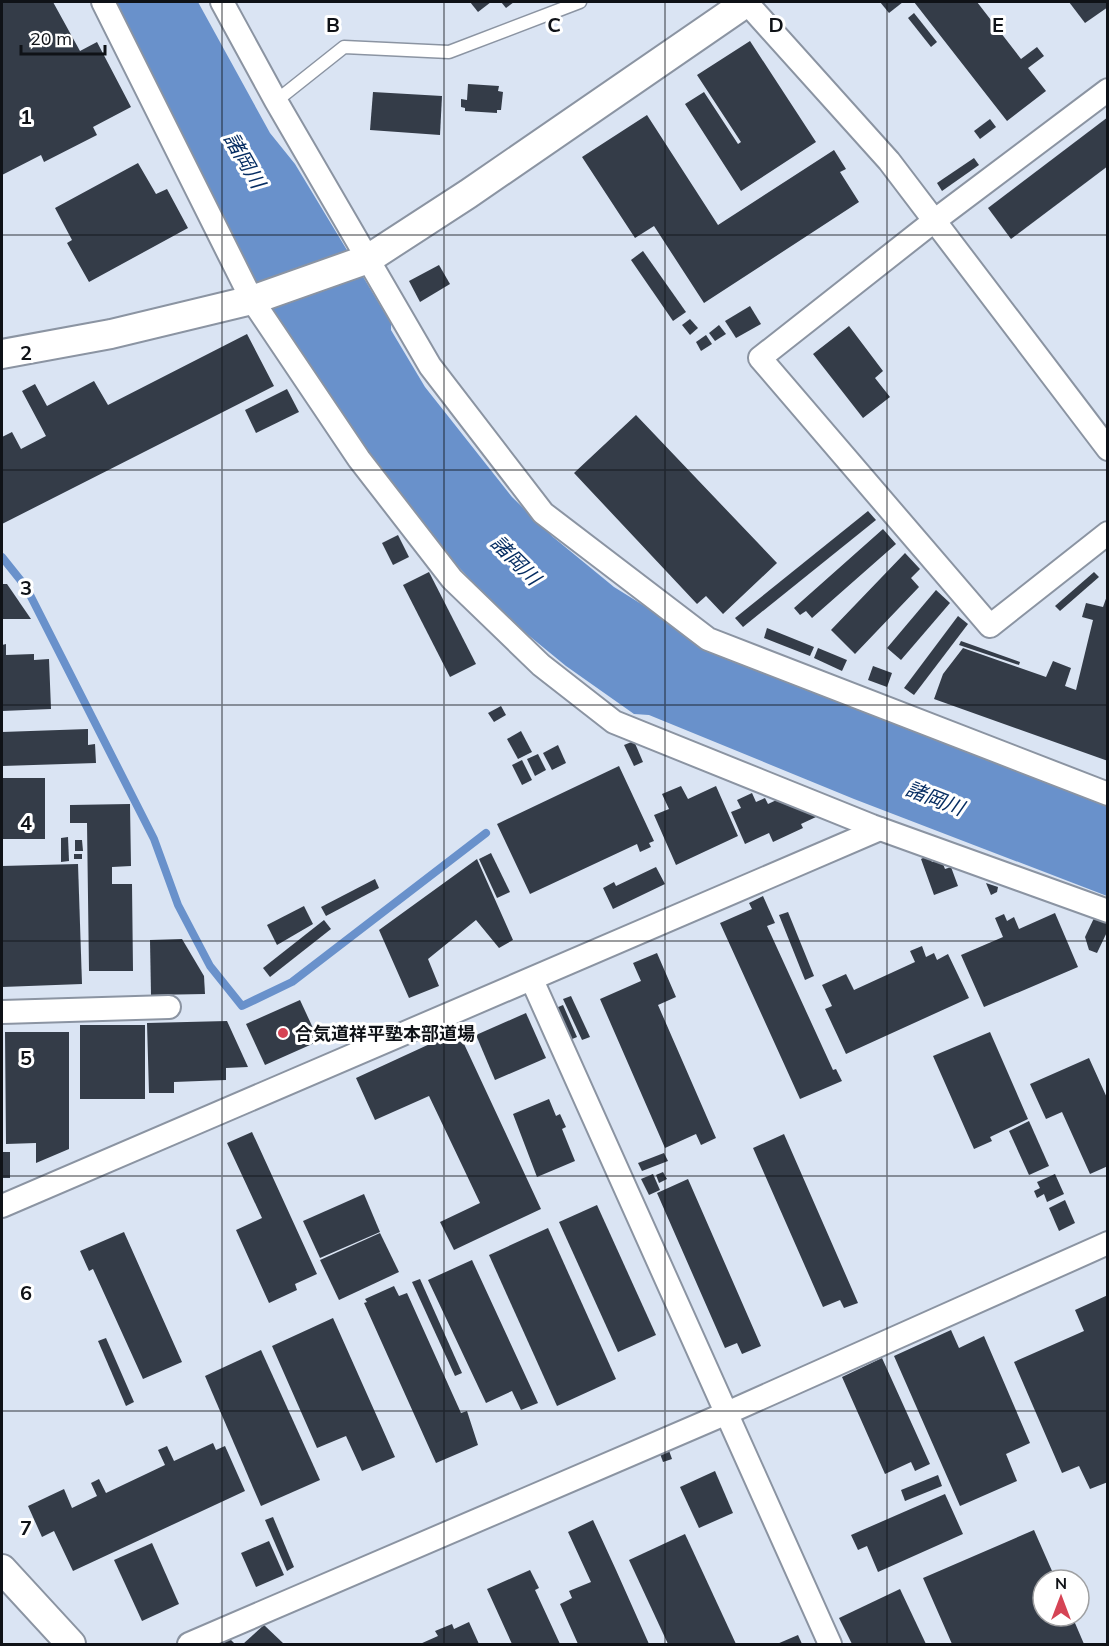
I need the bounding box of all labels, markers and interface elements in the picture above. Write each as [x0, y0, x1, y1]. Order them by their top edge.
text: B [326, 12, 340, 37]
text: C [547, 12, 561, 37]
text: D [768, 12, 784, 37]
text: E [992, 12, 1004, 37]
scale bar [21, 18, 105, 56]
text: 20 m [30, 27, 72, 50]
text: 1 [20, 104, 32, 129]
water label: 諸岡川 [219, 128, 272, 194]
text: 2 [20, 340, 32, 365]
water label: 諸岡川 [486, 530, 547, 591]
text: 3 [20, 575, 32, 600]
water label: 諸岡川 [903, 776, 969, 821]
text: 4 [20, 810, 32, 835]
place label: 合気道祥平塾本部道場 [295, 1022, 475, 1045]
marker: 合気道祥平塾本部道場 [276, 1026, 290, 1040]
text: 5 [20, 1045, 32, 1070]
text: 6 [20, 1280, 32, 1305]
text: 7 [20, 1515, 32, 1540]
north arrow [1031, 1568, 1091, 1628]
text: N [1055, 1573, 1067, 1593]

